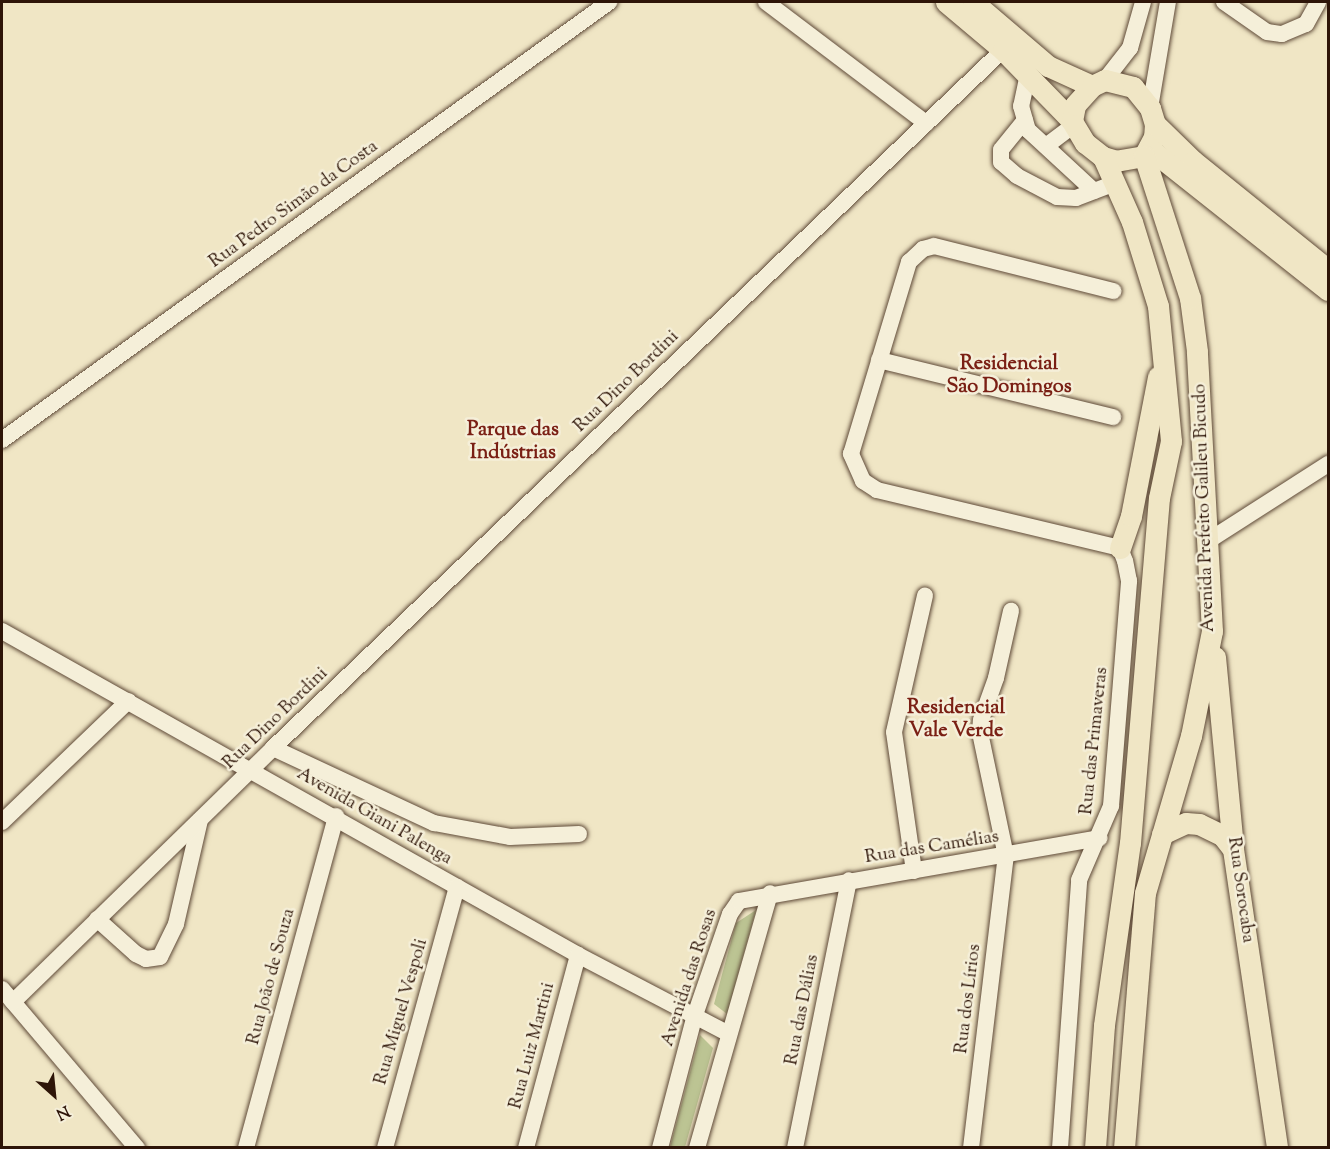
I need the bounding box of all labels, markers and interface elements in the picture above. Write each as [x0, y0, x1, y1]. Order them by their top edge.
street label: Rua Pedro Simão da Costa [205, 137, 383, 273]
street label: Rua Dino Bordini [570, 327, 684, 437]
district label: Residencial São Domingos [946, 352, 1072, 399]
street label: Avenida Prefeito Galileu Bicudo [1190, 384, 1220, 632]
district label: Parque das Indústrias [467, 419, 559, 466]
street label: Rua Dino Bordini [219, 664, 333, 774]
street label: Rua das Primaveras [1077, 666, 1113, 816]
district label: Residencial Vale Verde [907, 696, 1005, 743]
street label: Avenida Giani Palenga [293, 764, 455, 870]
street label: Rua das Camélias [863, 827, 1001, 869]
street label: Rua Sorocaba [1222, 836, 1258, 944]
street label: Rua João de Souza [243, 907, 301, 1047]
street label: Avenida das Rosas [658, 907, 722, 1049]
street label: Rua Miguel Vespoli [371, 937, 433, 1087]
street label: Rua dos Lírios [952, 943, 986, 1055]
street label: Rua das Dálias [782, 953, 824, 1067]
street label: Rua Luiz Martini [506, 980, 560, 1112]
north arrow [24, 1065, 84, 1125]
text: N [51, 1098, 73, 1125]

